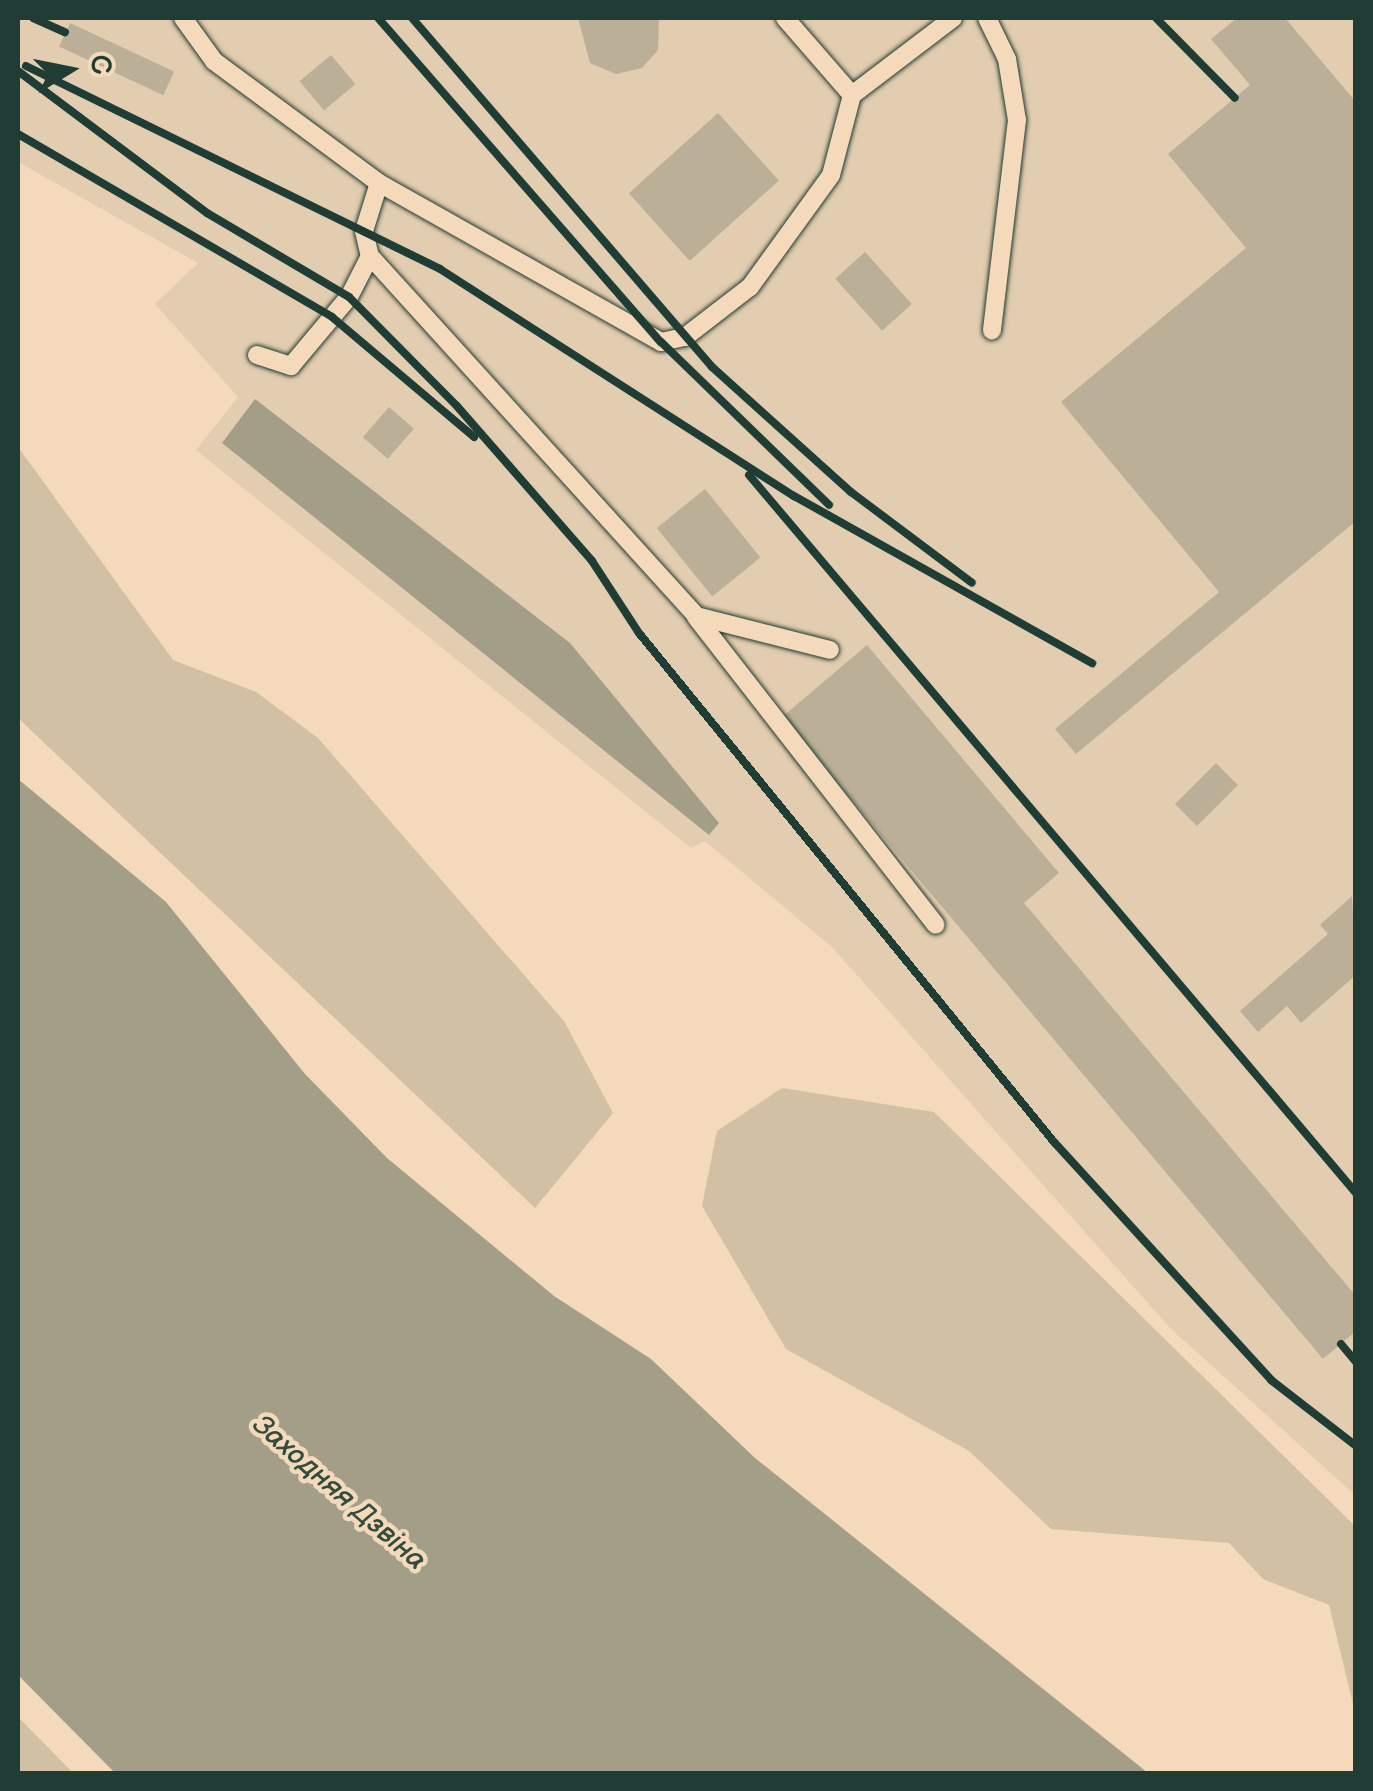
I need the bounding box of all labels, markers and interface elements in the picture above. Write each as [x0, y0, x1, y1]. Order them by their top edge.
north arrow [20, 20, 120, 120]
text: С [82, 52, 118, 77]
water label: Заходняя Дзвіна [245, 1408, 433, 1578]

